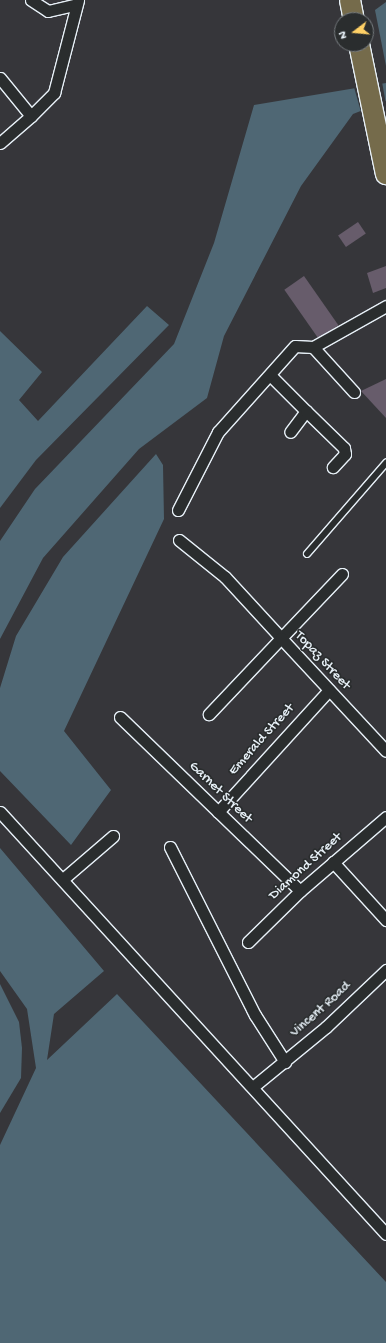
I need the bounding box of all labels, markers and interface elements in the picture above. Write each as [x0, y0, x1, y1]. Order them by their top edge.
north arrow [334, 12, 374, 52]
text: N [337, 30, 350, 40]
street label: Topaz Street [291, 628, 353, 694]
street label: Emerald Street [225, 701, 299, 779]
street label: Garnet Street [185, 759, 255, 827]
street label: Diamond Street [266, 830, 346, 904]
street label: Vincent Road [287, 978, 355, 1042]

